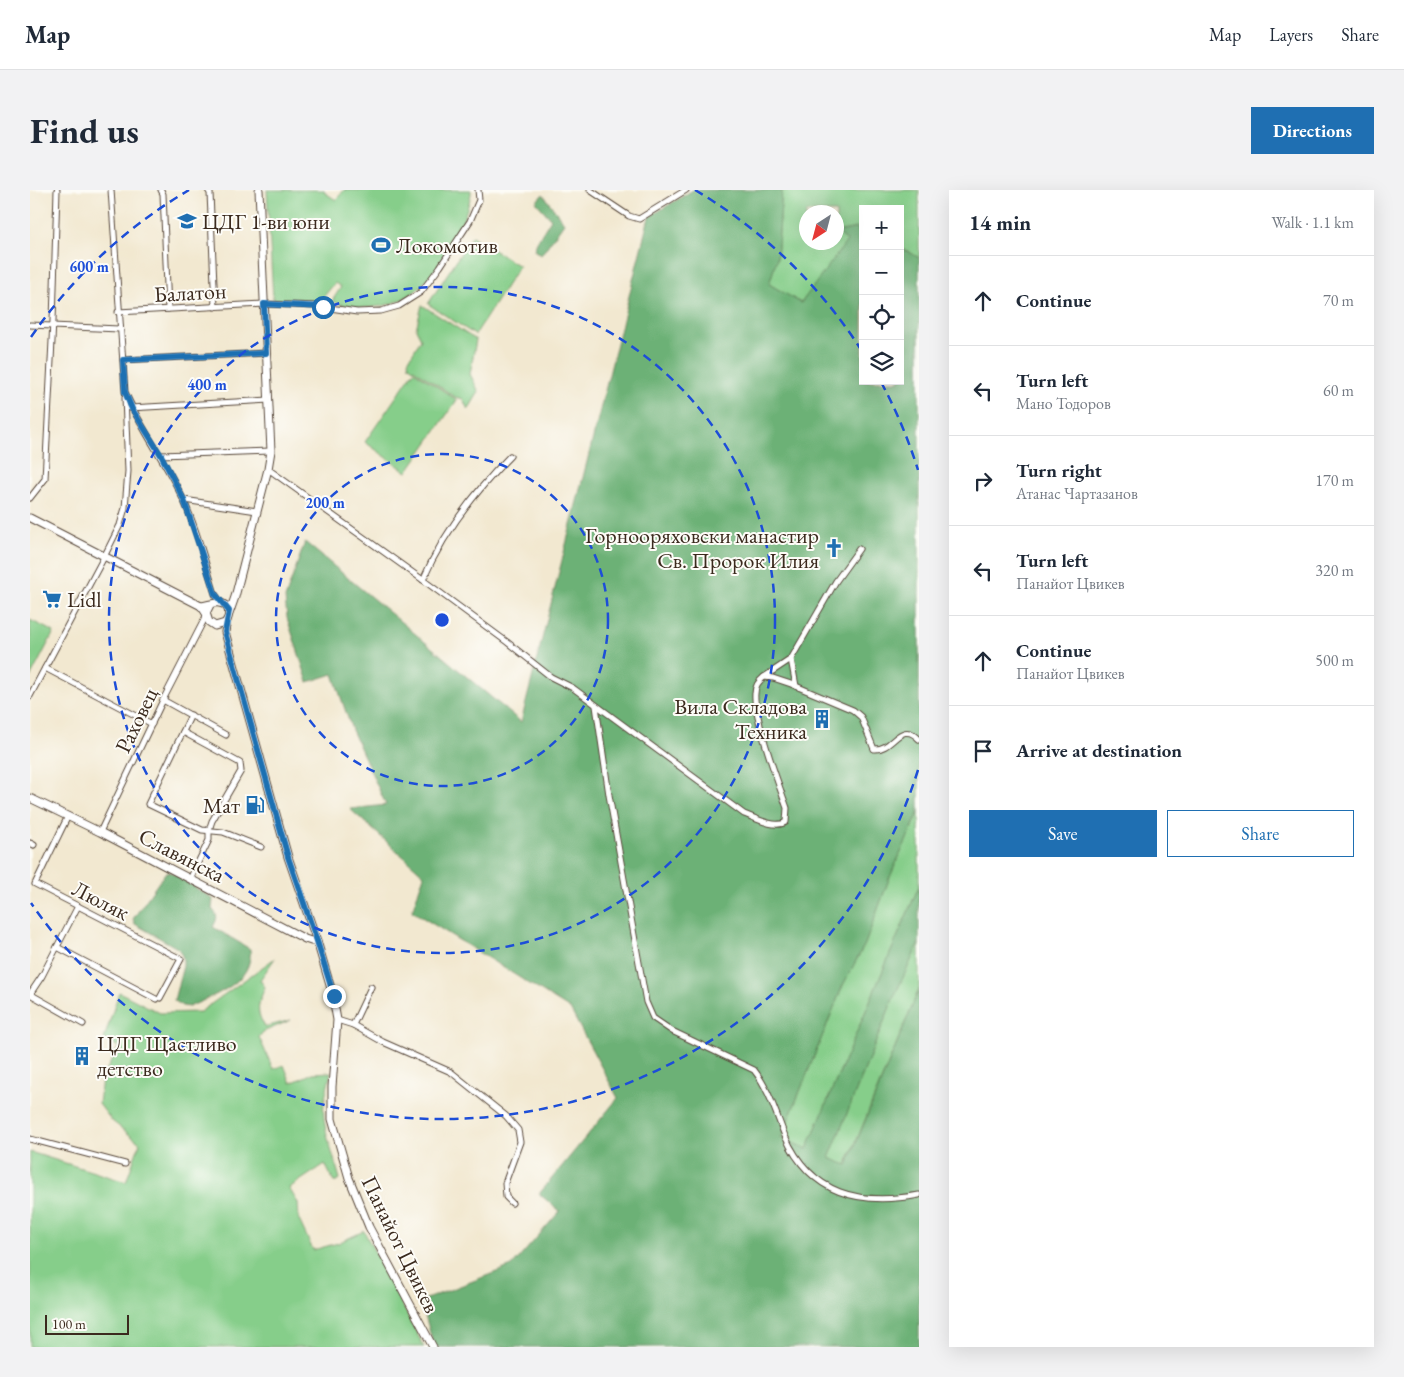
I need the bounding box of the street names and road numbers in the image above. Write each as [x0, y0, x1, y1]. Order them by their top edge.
street label: Балатон [153, 276, 227, 309]
street label: Раховец [108, 682, 165, 758]
street label: Славянска [134, 821, 230, 890]
street label: Люляк [67, 874, 135, 927]
street label: Панайот Цвикев [355, 1171, 446, 1318]

